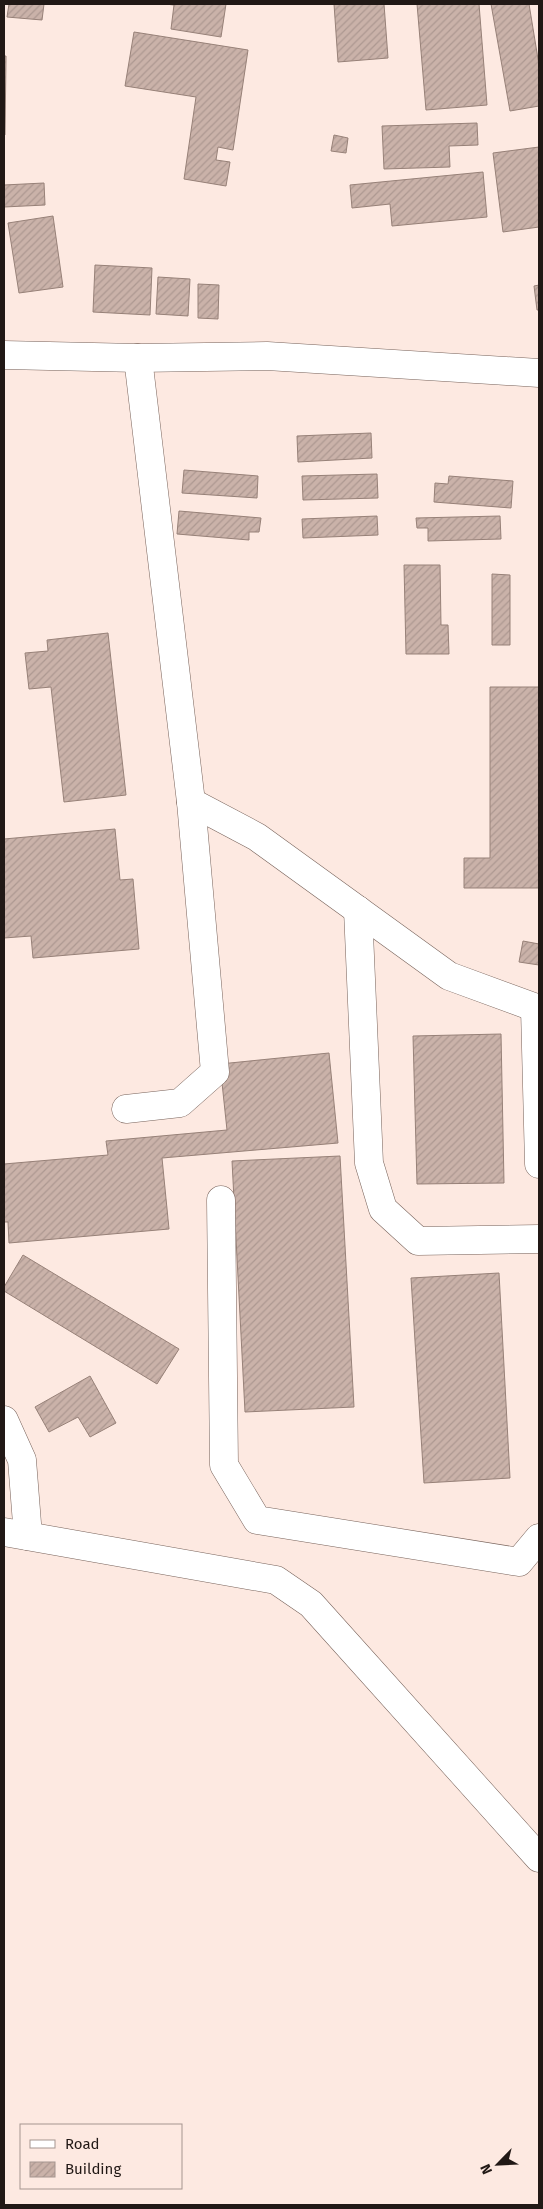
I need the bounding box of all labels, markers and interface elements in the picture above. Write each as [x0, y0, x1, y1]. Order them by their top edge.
legend [20, 2124, 182, 2189]
text: Road [65, 2135, 100, 2153]
north arrow [473, 2139, 523, 2189]
text: Building [65, 2160, 121, 2178]
text: N [477, 2161, 496, 2177]

